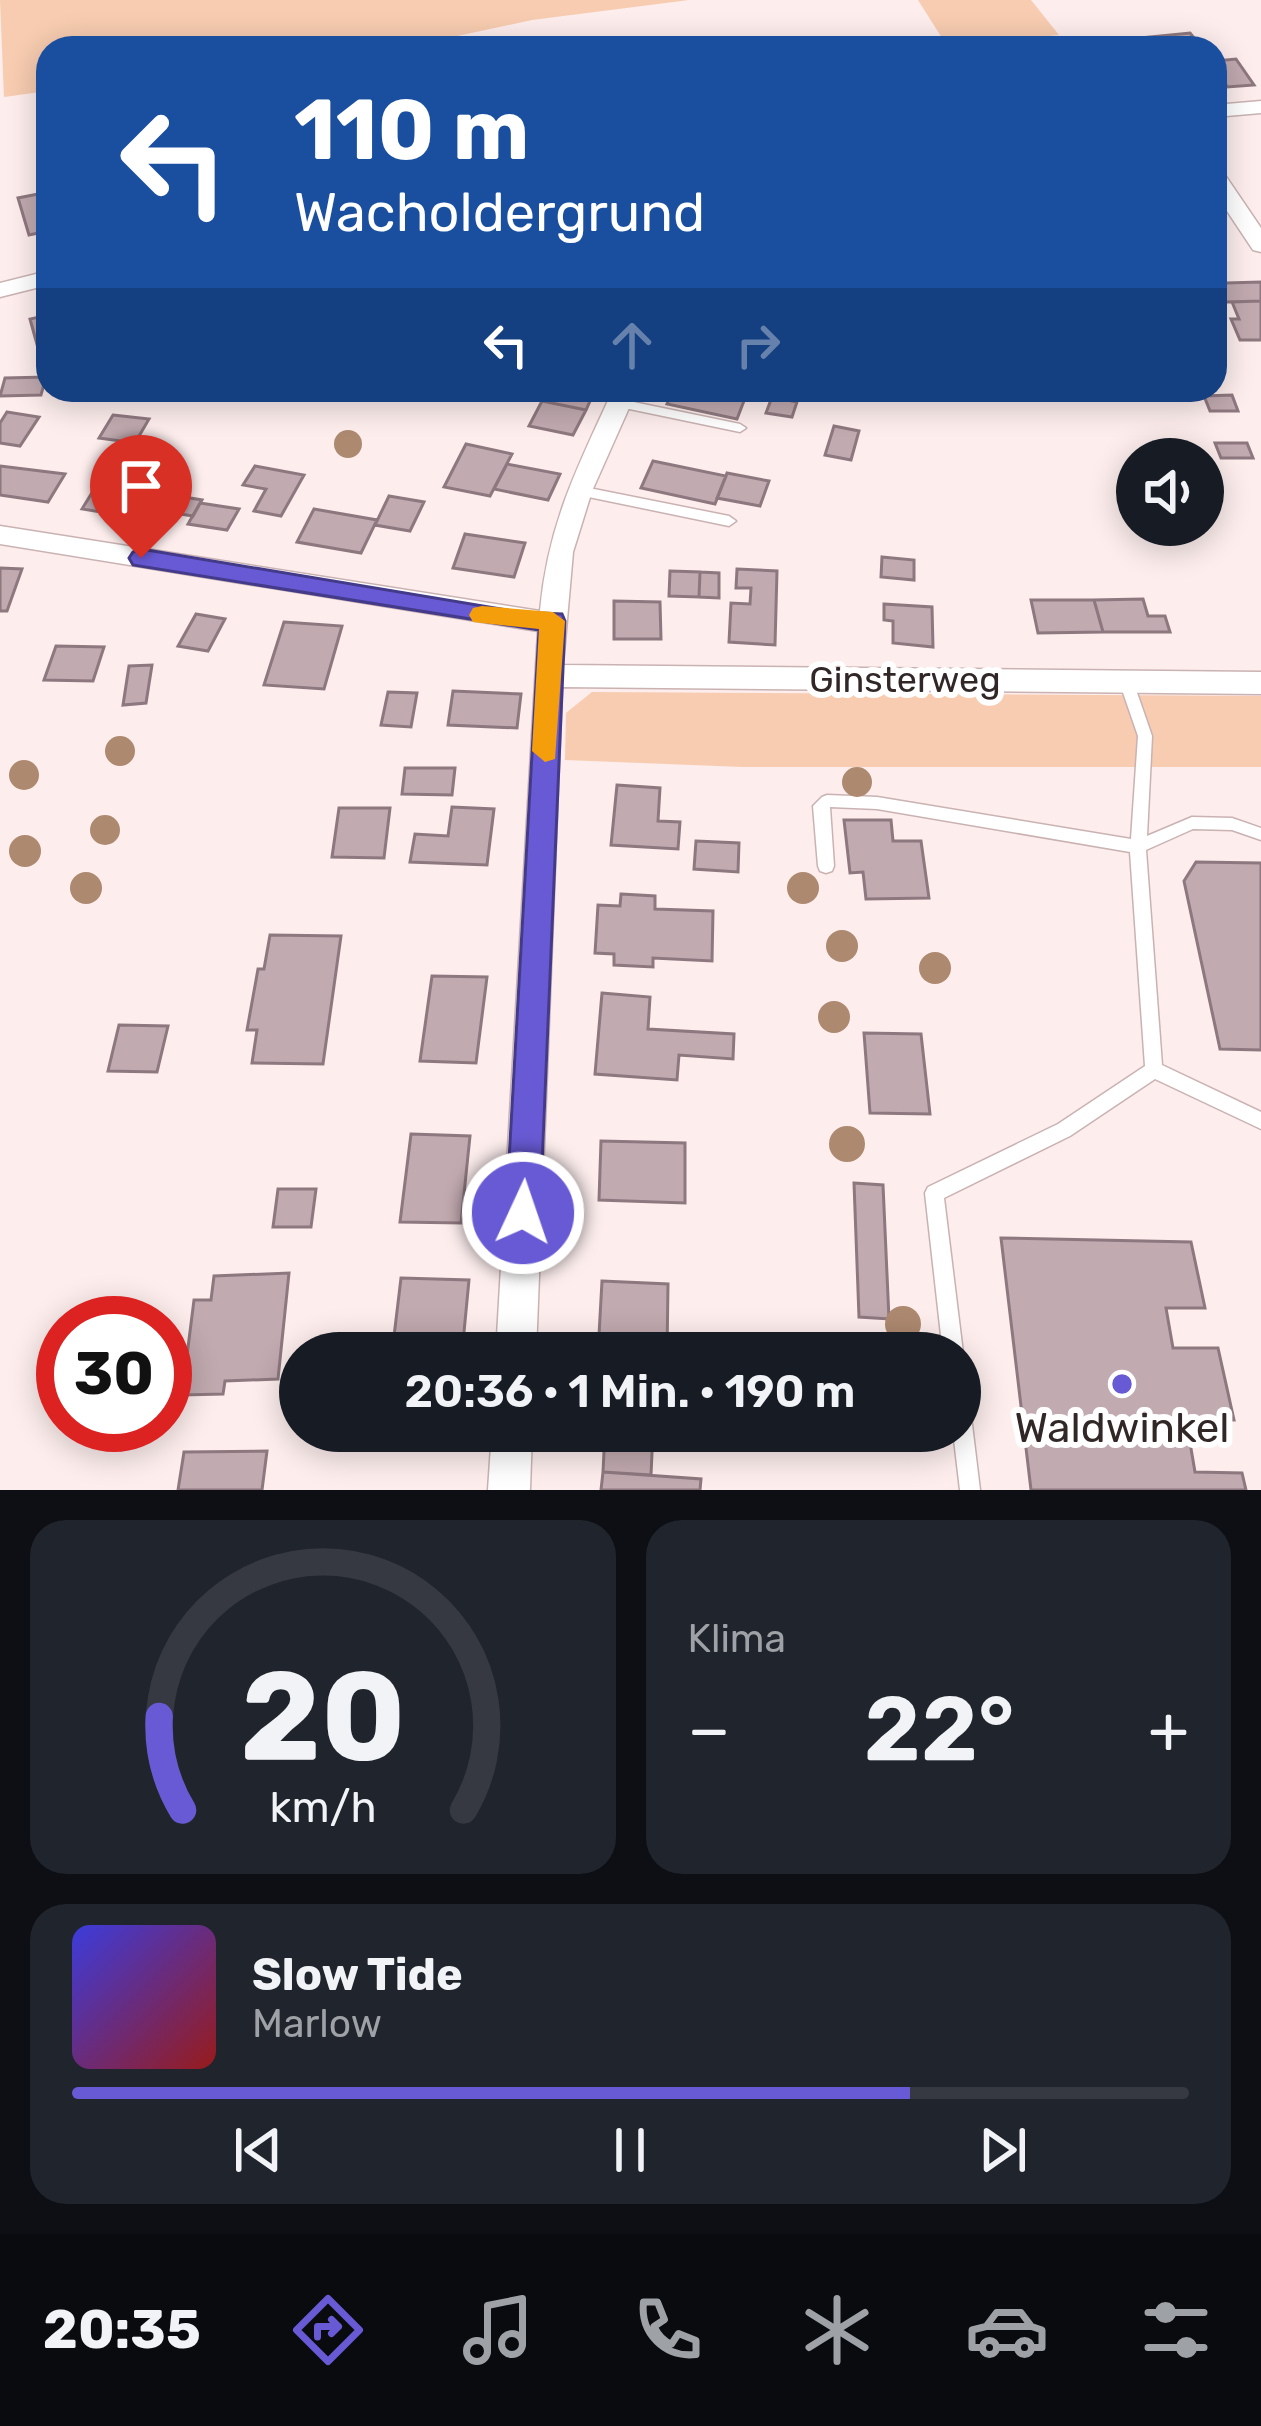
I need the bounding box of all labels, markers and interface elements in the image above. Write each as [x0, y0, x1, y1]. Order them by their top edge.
text: 110 m [294, 80, 529, 180]
icon: left [96, 84, 252, 240]
text: Wacholdergrund [294, 181, 705, 245]
icon: left [473, 312, 539, 378]
icon: ahead [599, 312, 665, 378]
icon: right [725, 312, 791, 378]
pin [90, 435, 192, 558]
map controls [1116, 438, 1224, 546]
button: sound [1116, 438, 1224, 546]
icon: arrive [108, 453, 174, 519]
street label: Ginsterweg [809, 658, 1001, 701]
position arrow [460, 1150, 586, 1276]
speed limit sign: 30 [36, 1296, 192, 1452]
text: 20:36 · 1 Min. · 190 m [405, 1365, 855, 1418]
marker: Waldwinkel [1109, 1371, 1135, 1397]
place label: Waldwinkel [1015, 1403, 1229, 1453]
text: Klima [688, 1616, 786, 1662]
text: 20 [240, 1642, 406, 1790]
text: 22° [864, 1676, 1014, 1783]
text: − [688, 1690, 730, 1769]
text: + [1148, 1690, 1189, 1769]
text: km/h [269, 1782, 376, 1833]
text: Slow Tide [252, 1948, 463, 2001]
text: Marlow [252, 2001, 382, 2047]
icon: previous [225, 2117, 291, 2183]
icon: pause [597, 2117, 663, 2183]
icon: next [970, 2117, 1036, 2183]
icon: directions [286, 2288, 370, 2372]
icon: music [456, 2288, 540, 2372]
icon: phone [626, 2288, 710, 2372]
icon: climate [795, 2288, 879, 2372]
icon: car [965, 2288, 1049, 2372]
icon: filters [1134, 2288, 1218, 2372]
text: 20:35 [43, 2298, 201, 2362]

